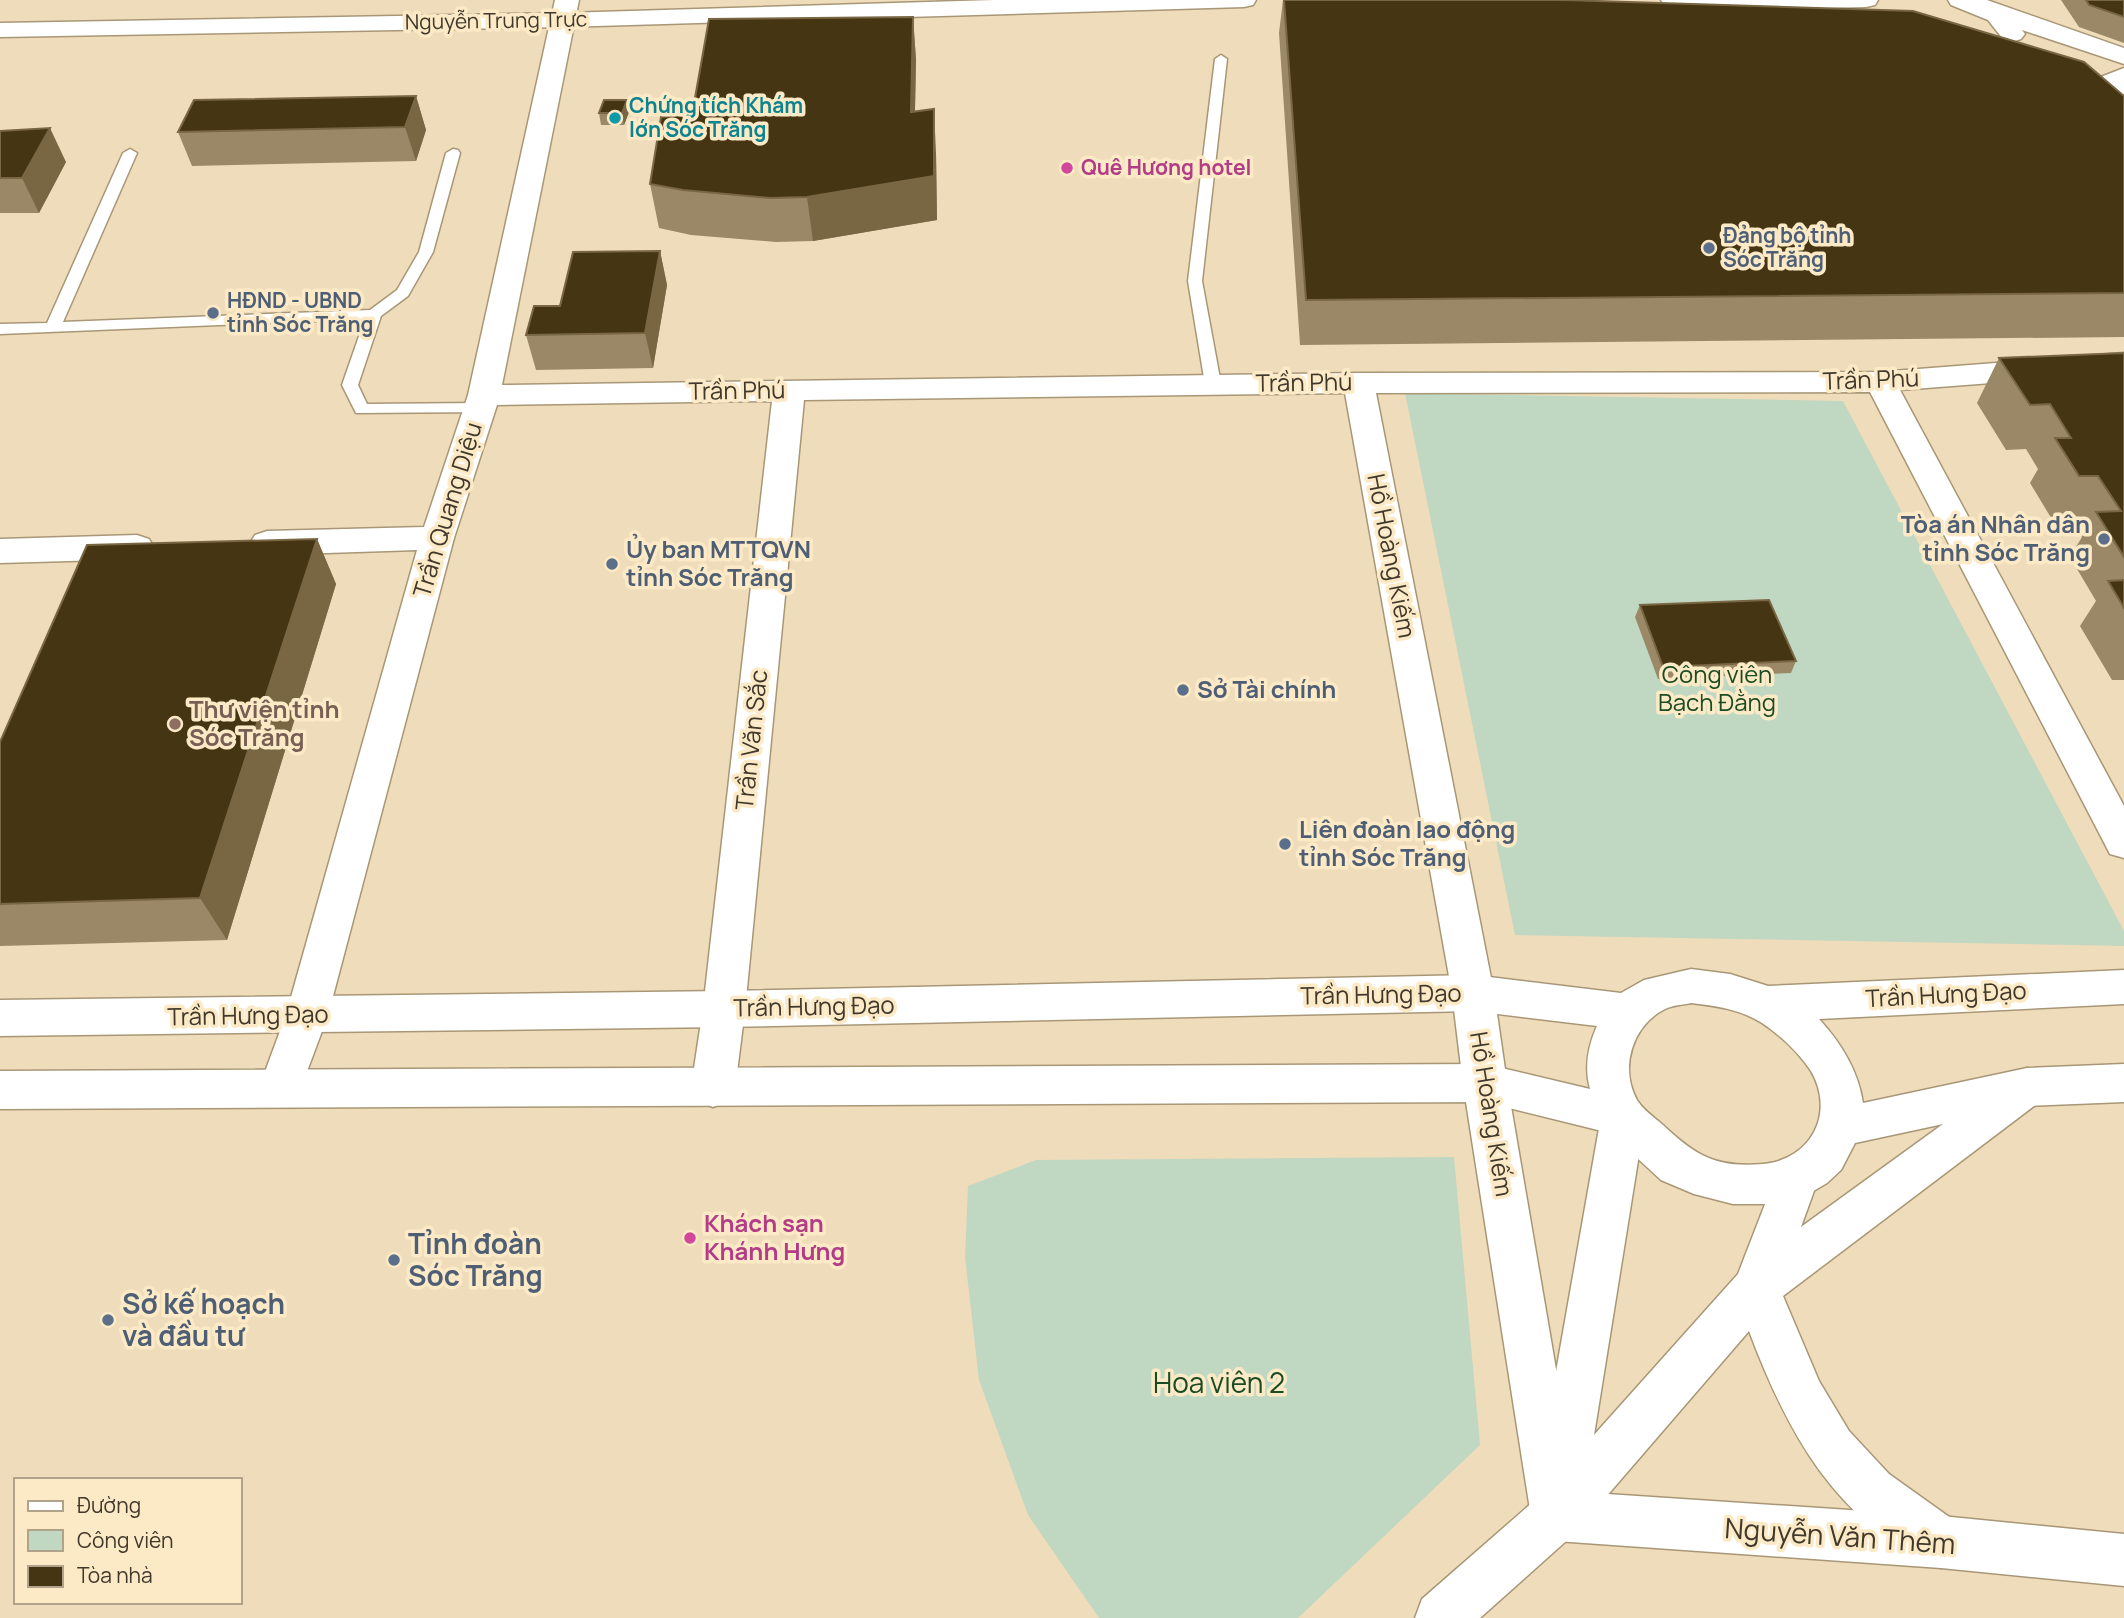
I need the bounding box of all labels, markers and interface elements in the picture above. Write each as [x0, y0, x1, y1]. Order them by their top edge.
street label: Nguyễn Trung Trực [405, 4, 587, 36]
place label: Chứng tích Khám lớn Sóc Trăng [629, 91, 803, 143]
marker: Chứng tích Khám lớn Sóc Trăng [607, 110, 623, 126]
place label: Quê Hương hotel [1081, 153, 1251, 181]
marker: Quê Hương hotel [1059, 160, 1075, 176]
place label: Đảng bộ tỉnh Sóc Trăng [1723, 221, 1851, 273]
marker: Đảng bộ tỉnh Sóc Trăng [1701, 240, 1717, 256]
place label: HĐND - UBND tỉnh Sóc Trăng [227, 286, 374, 338]
marker: HĐND - UBND tỉnh Sóc Trăng [205, 305, 221, 321]
street label: Trần Phú [1822, 360, 1920, 397]
street label: Trần Phú [1255, 364, 1353, 399]
street label: Trần Phú [688, 372, 786, 407]
street label: Trần Quang Diệu [404, 418, 489, 601]
street label: Hồ Hoàng Kiếm [1360, 471, 1425, 641]
place label: Tòa án Nhân dân tỉnh Sóc Trăng [1901, 507, 2090, 568]
marker: Tòa án Nhân dân tỉnh Sóc Trăng [2096, 531, 2112, 547]
place label: Ủy ban MTTQVN tỉnh Sóc Trăng [626, 532, 811, 593]
marker: Ủy ban MTTQVN tỉnh Sóc Trăng [604, 556, 620, 572]
park label: Công viên Bạch Đằng [1658, 657, 1776, 718]
street label: Trần Văn Sắc [727, 668, 774, 812]
place label: Sở Tài chính [1197, 672, 1336, 705]
marker: Sở Tài chính [1175, 682, 1191, 698]
place label: Thư viện tỉnh Sóc Trăng [189, 692, 339, 753]
marker: Thư viện tỉnh Sóc Trăng [167, 716, 183, 732]
place label: Liên đoàn lao động tỉnh Sóc Trăng [1299, 812, 1515, 873]
marker: Liên đoàn lao động tỉnh Sóc Trăng [1277, 836, 1293, 852]
street label: Trần Hưng Đạo [1865, 973, 2027, 1014]
street label: Trần Hưng Đạo [1300, 976, 1462, 1011]
street label: Trần Hưng Đạo [733, 988, 895, 1023]
street label: Trần Hưng Đạo [167, 997, 329, 1032]
street label: Hồ Hoàng Kiếm [1463, 1029, 1522, 1199]
place label: Khách sạn Khánh Hưng [704, 1206, 845, 1267]
place label: Tỉnh đoàn Sóc Trăng [408, 1224, 543, 1294]
marker: Khách sạn Khánh Hưng [682, 1230, 698, 1246]
marker: Tỉnh đoàn Sóc Trăng [386, 1252, 402, 1268]
place label: Sở kế hoạch và đầu tư [122, 1284, 285, 1354]
marker: Sở kế hoạch và đầu tư [100, 1312, 116, 1328]
park label: Hoa viên 2 [1153, 1363, 1285, 1401]
legend [14, 1478, 242, 1604]
text: Đường [77, 1491, 141, 1519]
street label: Nguyễn Văn Thêm [1723, 1508, 1957, 1562]
text: Công viên [77, 1526, 174, 1554]
text: Tòa nhà [77, 1561, 153, 1589]

